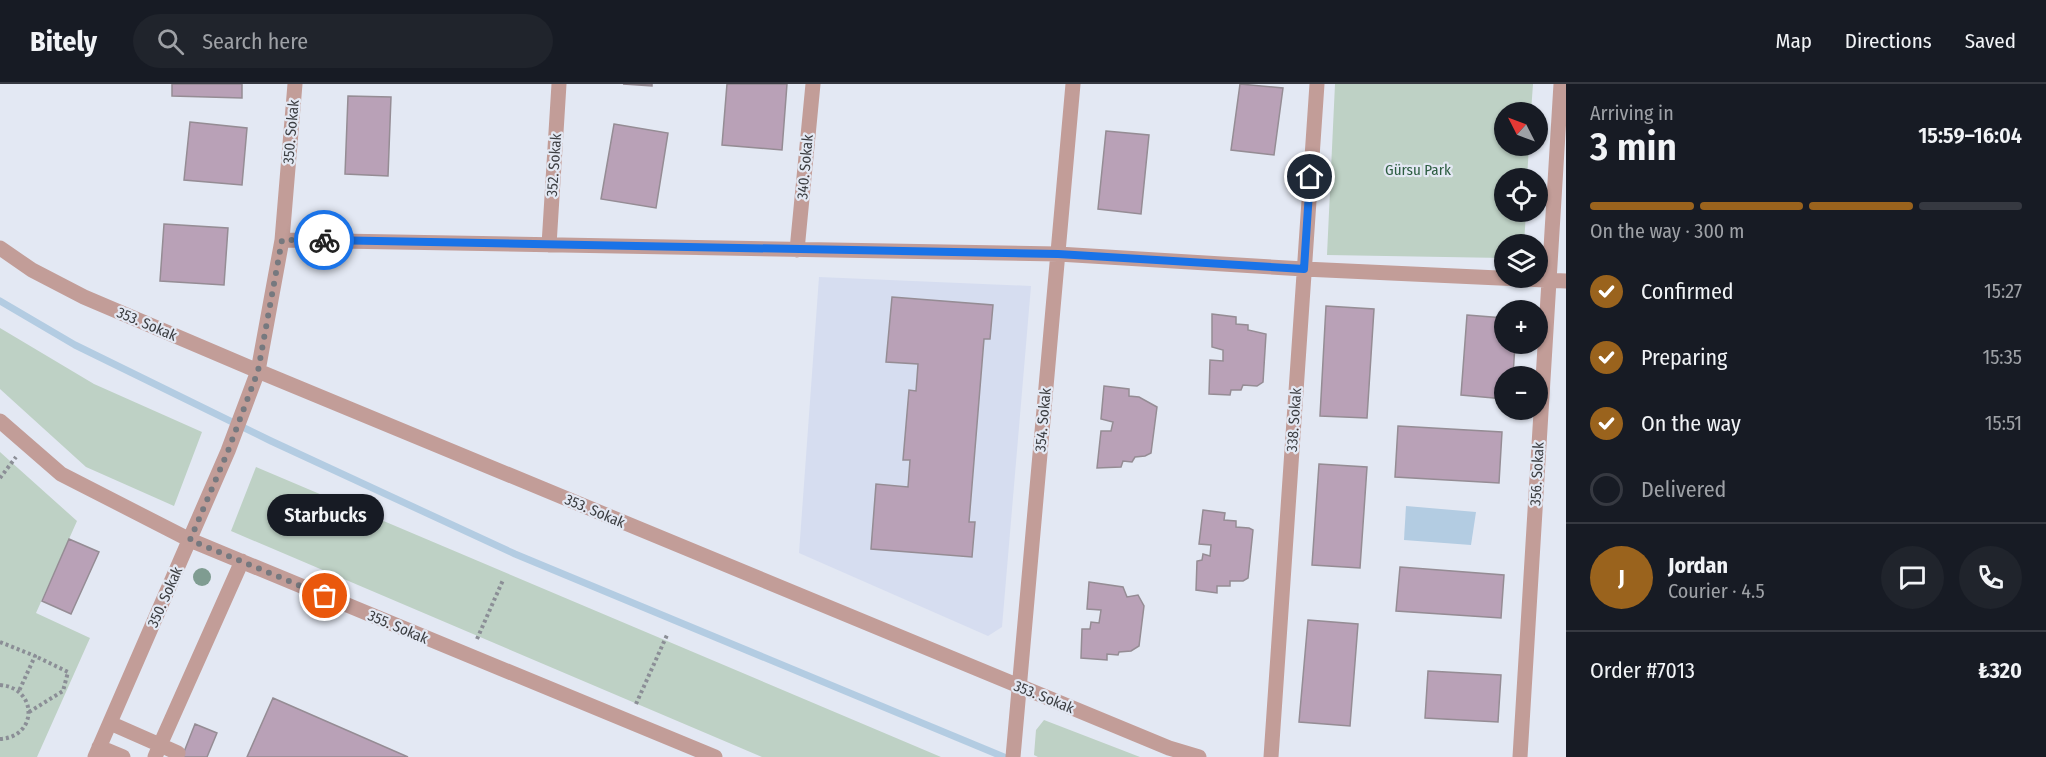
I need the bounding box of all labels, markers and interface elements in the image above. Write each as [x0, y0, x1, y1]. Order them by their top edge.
search box [133, 14, 553, 68]
text: Bitely [30, 25, 97, 58]
icon: search [154, 25, 187, 58]
text: Search here [202, 28, 308, 55]
text: Map [1775, 28, 1812, 54]
text: Directions [1845, 28, 1932, 54]
text: Saved [1965, 28, 2016, 54]
street label: 350. Sokak [279, 99, 303, 165]
text: Arriving in [1590, 101, 1674, 125]
north arrow [1494, 102, 1548, 156]
map controls [1494, 102, 1548, 420]
text: 15:59–16:04 [1918, 122, 2022, 149]
text: 3 min [1590, 124, 1677, 170]
street label: 352. Sokak [543, 133, 565, 197]
street label: 340. Sokak [793, 134, 817, 200]
pin [1284, 151, 1335, 202]
icon: home [1293, 160, 1326, 193]
park label: Gürsu Park [1385, 161, 1451, 179]
button: locate [1494, 168, 1548, 222]
courier [294, 210, 354, 270]
text: On the way · 300 m [1590, 219, 1744, 243]
icon: bike [308, 224, 341, 257]
button: layers [1494, 234, 1548, 288]
icon: check [1590, 275, 1623, 308]
text: Confirmed [1641, 278, 1734, 305]
text: 15:27 [1984, 279, 2022, 303]
button: + [1494, 300, 1548, 354]
street label: 353. Sokak [114, 303, 180, 345]
icon: check [1590, 341, 1623, 374]
text: Preparing [1641, 344, 1727, 371]
text: 15:35 [1982, 345, 2022, 369]
button: − [1494, 366, 1548, 420]
street label: 354. Sokak [1031, 387, 1055, 453]
street label: 338. Sokak [1283, 387, 1305, 453]
icon: check [1590, 407, 1623, 440]
text: On the way [1641, 410, 1741, 437]
text: 15:51 [1985, 411, 2022, 435]
street label: 356. Sokak [1526, 441, 1548, 507]
text: Delivered [1641, 476, 1726, 503]
street label: 353. Sokak [562, 490, 628, 532]
callout: Starbucks [266, 494, 384, 536]
text: Starbucks [284, 503, 367, 527]
button: chat [1881, 546, 1944, 609]
button: phone [1959, 546, 2022, 609]
text: Jordan [1668, 552, 1728, 579]
street label: 350. Sokak [144, 564, 186, 630]
text: J [1618, 564, 1625, 591]
pin [299, 570, 350, 621]
icon: bag [308, 579, 341, 612]
text: Courier · 4.5 [1668, 579, 1765, 603]
street label: 355. Sokak [365, 606, 431, 648]
text: Order #7013 [1590, 657, 1695, 684]
text: ₺320 [1978, 657, 2022, 684]
street label: 353. Sokak [1011, 677, 1077, 717]

